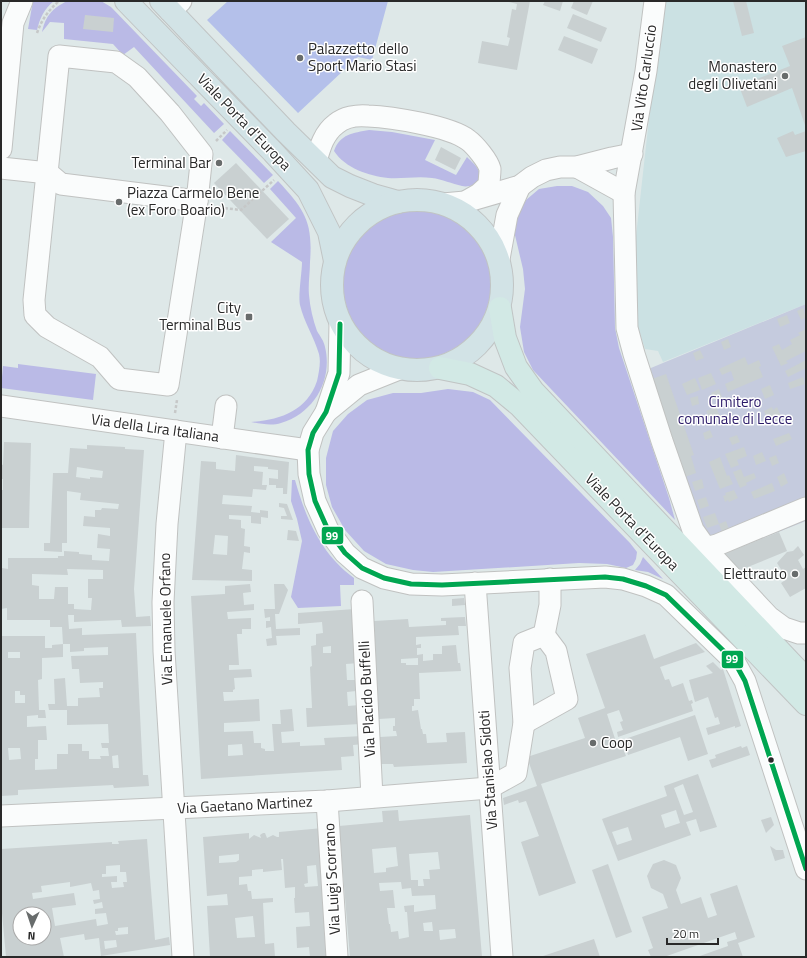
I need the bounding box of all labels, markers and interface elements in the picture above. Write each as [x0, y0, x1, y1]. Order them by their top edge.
street label: Via Vito Carluccio [625, 23, 662, 133]
place label: Palazzetto dello Sport Mario Stasi [308, 37, 417, 77]
marker: Palazzetto dello Sport Mario Stasi [295, 53, 305, 63]
place label: Monastero degli Olivetani [688, 55, 777, 95]
street label: Viale Porta d'Europa [192, 68, 297, 176]
marker: Monastero degli Olivetani [780, 71, 790, 81]
place label: Terminal Bar [132, 151, 211, 174]
marker: Terminal Bar [214, 158, 224, 168]
place label: Piazza Carmelo Bene (ex Foro Boario) [127, 181, 259, 221]
marker: Piazza Carmelo Bene (ex Foro Boario) [114, 197, 124, 207]
place label: City Terminal Bus [159, 296, 241, 336]
marker: City Terminal Bus [244, 312, 254, 322]
park label: Cimitero comunale di Lecce [678, 390, 792, 430]
street label: Via della Lira Italiana [90, 407, 221, 448]
street label: Viale Porta d'Europa [580, 468, 685, 576]
line badge: 99 [321, 526, 344, 545]
text: 99 [326, 528, 338, 544]
street label: Via Emanuele Orfano [153, 552, 178, 686]
place label: Elettrauto [723, 562, 787, 585]
marker: Elettrauto [790, 569, 800, 579]
street label: Via Placido Buffelli [352, 640, 381, 758]
line badge: 99 [721, 650, 744, 669]
text: 99 [726, 651, 738, 667]
street label: Via Stanislao Sidoti [472, 709, 503, 831]
place label: Coop [601, 731, 633, 754]
marker: Coop [588, 738, 598, 748]
unlabelled marker [766, 755, 776, 765]
street label: Via Gaetano Martinez [177, 789, 313, 820]
street label: Via Luigi Scorrano [317, 822, 346, 935]
north arrow [12, 906, 52, 946]
scale bar [667, 920, 718, 946]
text: 20 m [673, 924, 699, 943]
text: N [27, 928, 36, 944]

